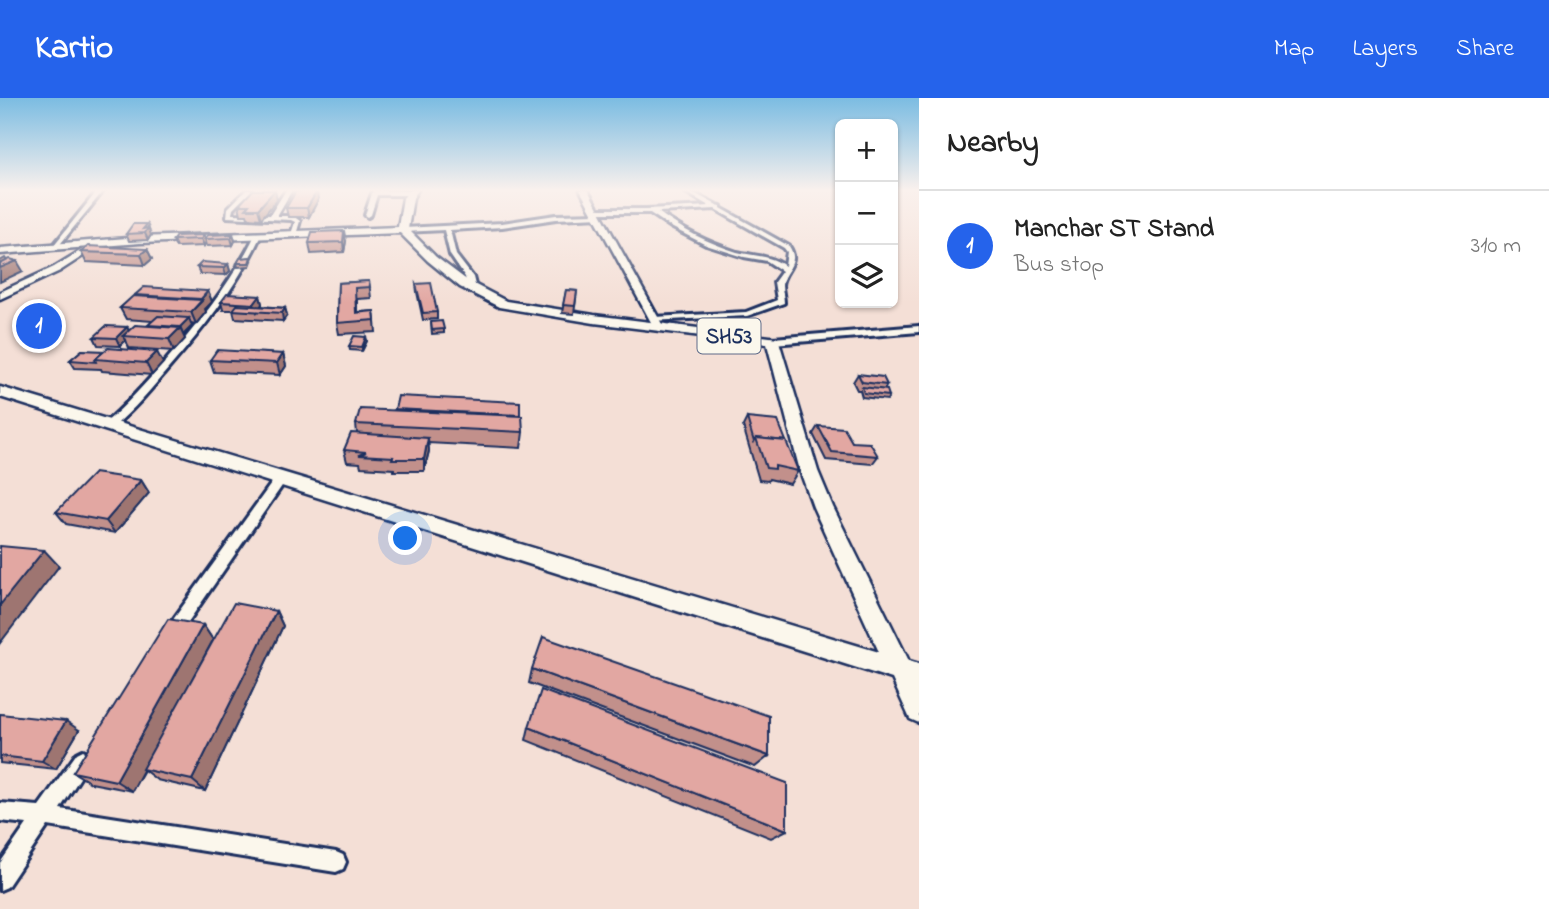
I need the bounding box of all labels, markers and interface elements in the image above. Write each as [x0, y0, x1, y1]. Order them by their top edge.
text: Kartio [35, 25, 113, 73]
text: Map [1274, 32, 1314, 67]
text: Layers [1352, 32, 1418, 67]
text: Share [1456, 32, 1514, 67]
map controls [835, 119, 898, 308]
button: + [835, 119, 898, 182]
text: Nearby [947, 122, 1039, 166]
button: − [835, 182, 898, 245]
text: Manchar ST Stand [1014, 211, 1214, 249]
text: 1 [966, 230, 974, 263]
text: 310 m [1471, 230, 1521, 263]
button: layers [835, 245, 898, 308]
text: Bus stop [1014, 249, 1104, 282]
pin: 1 [16, 300, 62, 352]
road number: SH53 [698, 318, 760, 354]
your location [388, 521, 422, 555]

